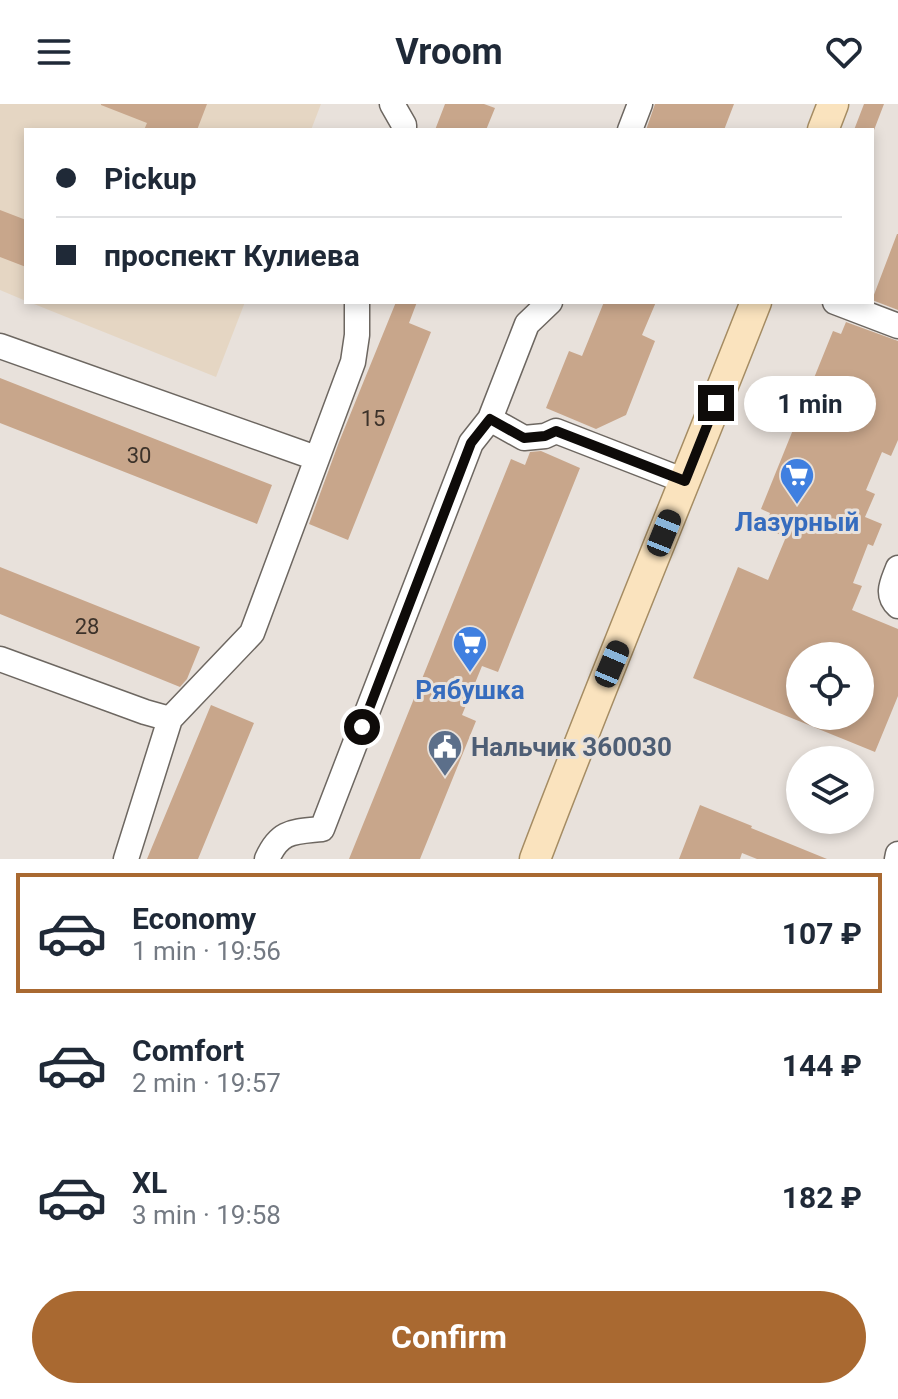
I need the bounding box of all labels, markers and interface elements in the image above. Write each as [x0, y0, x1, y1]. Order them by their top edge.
icon: menu [32, 30, 76, 74]
icon: heart [822, 30, 866, 74]
text: Vroom [395, 31, 503, 73]
text: Pickup [104, 161, 197, 196]
text: проспект Кулиева [104, 238, 360, 273]
callout: 1 min [744, 375, 876, 431]
route end [698, 385, 734, 421]
text: 1 min [777, 389, 843, 419]
house number: 15 [361, 406, 385, 431]
house number: 30 [127, 443, 151, 468]
supermarket icon: Лазурный [778, 456, 816, 506]
car [644, 506, 684, 560]
place label: Лазурный [735, 507, 859, 537]
house number: 28 [75, 614, 99, 639]
supermarket icon: Рябушка [451, 624, 489, 674]
car [592, 637, 632, 691]
map controls [786, 642, 874, 834]
button: locate [786, 642, 874, 730]
place label: Рябушка [415, 675, 525, 705]
route start [344, 709, 380, 745]
public building icon: Нальчик 360030 [426, 728, 464, 778]
place label: Нальчик 360030 [471, 732, 672, 762]
button: layers [786, 746, 874, 834]
icon: car [36, 897, 108, 969]
text: Economy [132, 901, 256, 936]
text: 107 ₽ [782, 916, 862, 951]
text: 1 min · 19:56 [132, 936, 281, 966]
icon: car [36, 1029, 108, 1101]
text: Comfort [132, 1033, 244, 1068]
text: 144 ₽ [782, 1048, 862, 1083]
text: 2 min · 19:57 [132, 1068, 281, 1098]
icon: car [36, 1161, 108, 1233]
text: XL [132, 1165, 167, 1200]
text: 182 ₽ [782, 1180, 862, 1215]
text: 3 min · 19:58 [132, 1200, 281, 1230]
button: Confirm [32, 1291, 866, 1383]

